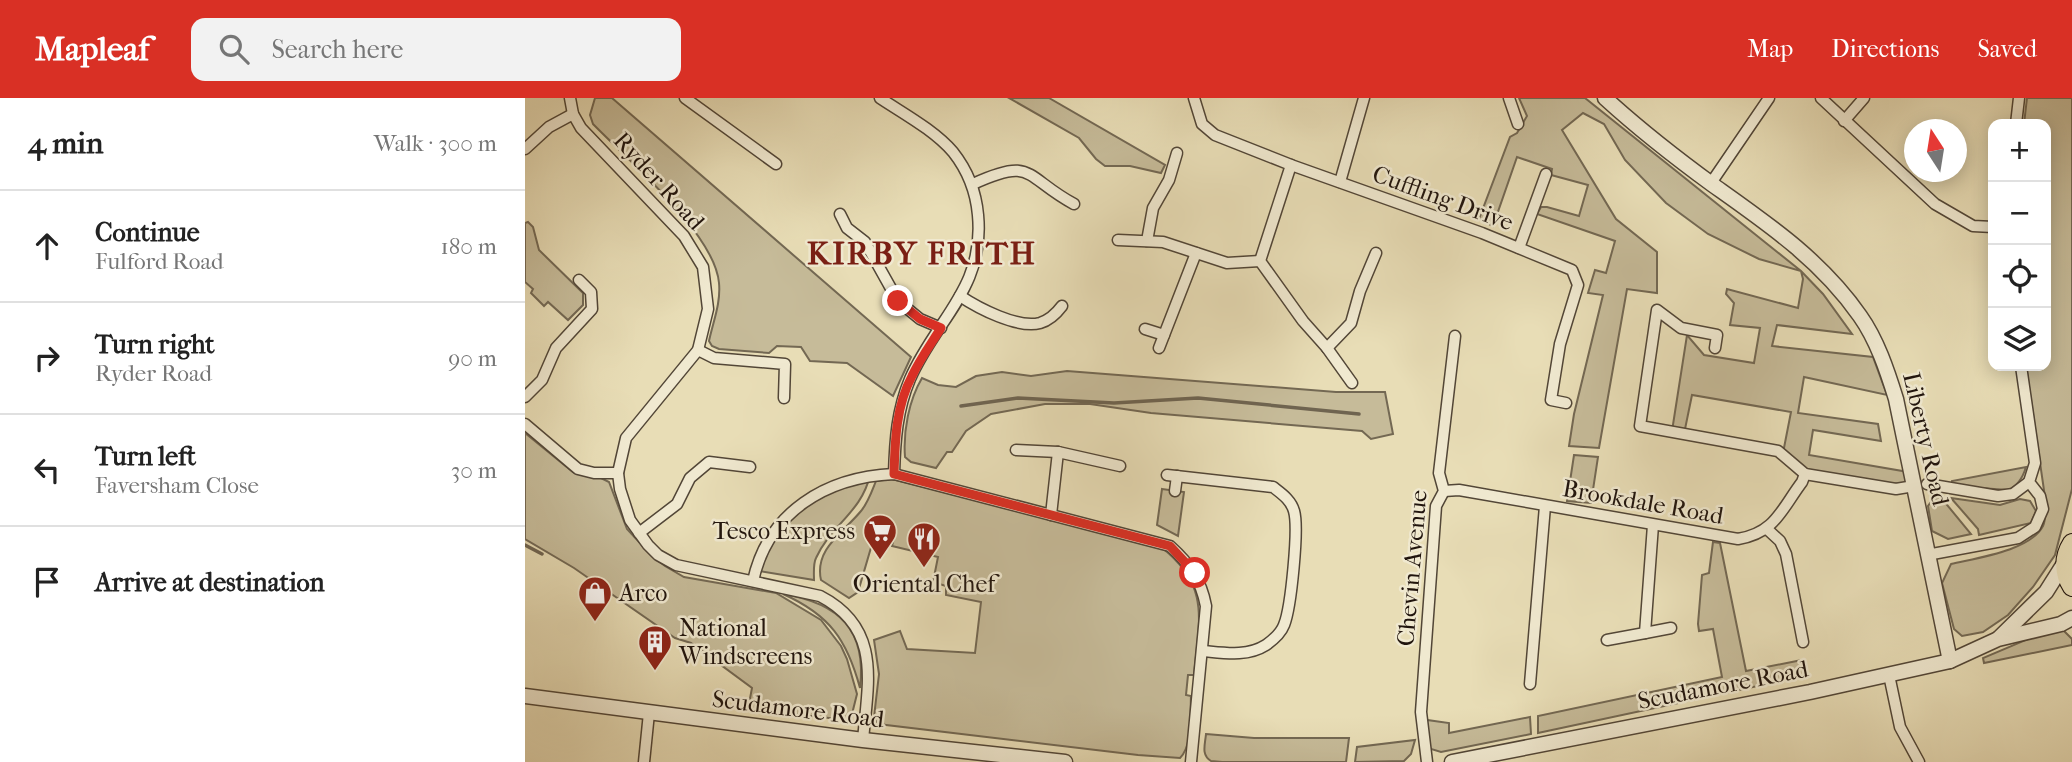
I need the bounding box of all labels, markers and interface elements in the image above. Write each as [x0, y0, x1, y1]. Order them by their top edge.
search box [191, 18, 681, 81]
text: Mapleaf [35, 30, 149, 69]
icon: search [215, 30, 253, 68]
text: Search here [271, 34, 403, 65]
text: Map [1747, 35, 1793, 63]
text: Directions [1831, 35, 1939, 63]
text: Saved [1977, 35, 2037, 63]
north arrow [1904, 119, 1967, 182]
map controls [1988, 119, 2051, 371]
button: + [1988, 119, 2051, 182]
text: 4 min [28, 126, 103, 161]
street label: Ryder Road [608, 126, 711, 236]
text: Walk · 300 m [374, 130, 497, 157]
street label: Cuffling Drive [1369, 160, 1517, 236]
button: − [1988, 182, 2051, 245]
text: Continue [95, 217, 200, 248]
icon: ahead [28, 227, 66, 265]
text: 180 m [440, 233, 497, 260]
district label: KIRBY FRITH [807, 235, 1037, 272]
button: locate [1988, 245, 2051, 308]
text: Fulford Road [95, 248, 224, 275]
route end [882, 285, 913, 316]
button: layers [1988, 308, 2051, 371]
text: Turn right [95, 329, 215, 360]
icon: right [28, 339, 66, 377]
text: 90 m [448, 345, 497, 372]
text: Ryder Road [95, 360, 212, 387]
street label: Liberty Road [1897, 370, 1955, 509]
text: Turn left [95, 441, 196, 472]
icon: left [28, 451, 66, 489]
text: 30 m [451, 457, 497, 484]
text: Faversham Close [95, 472, 259, 499]
street label: Brookdale Road [1560, 474, 1727, 530]
street label: Chevin Avenue [1391, 489, 1433, 647]
supermarket icon: Tesco Express [861, 512, 899, 561]
place label: Tesco Express [712, 517, 855, 545]
restaurant icon: Oriental Chef [905, 520, 943, 569]
route start [1179, 557, 1210, 588]
icon: arrive [28, 563, 66, 601]
text: Arrive at destination [95, 567, 325, 598]
place label: Oriental Chef [853, 570, 1000, 598]
shop icon: Arco [576, 574, 614, 623]
place label: Arco [618, 579, 667, 607]
place label: National Windscreens [678, 614, 813, 670]
building icon: National Windscreens [636, 623, 674, 672]
street label: Scudamore Road [1635, 655, 1811, 715]
street label: Scudamore Road [710, 685, 886, 734]

